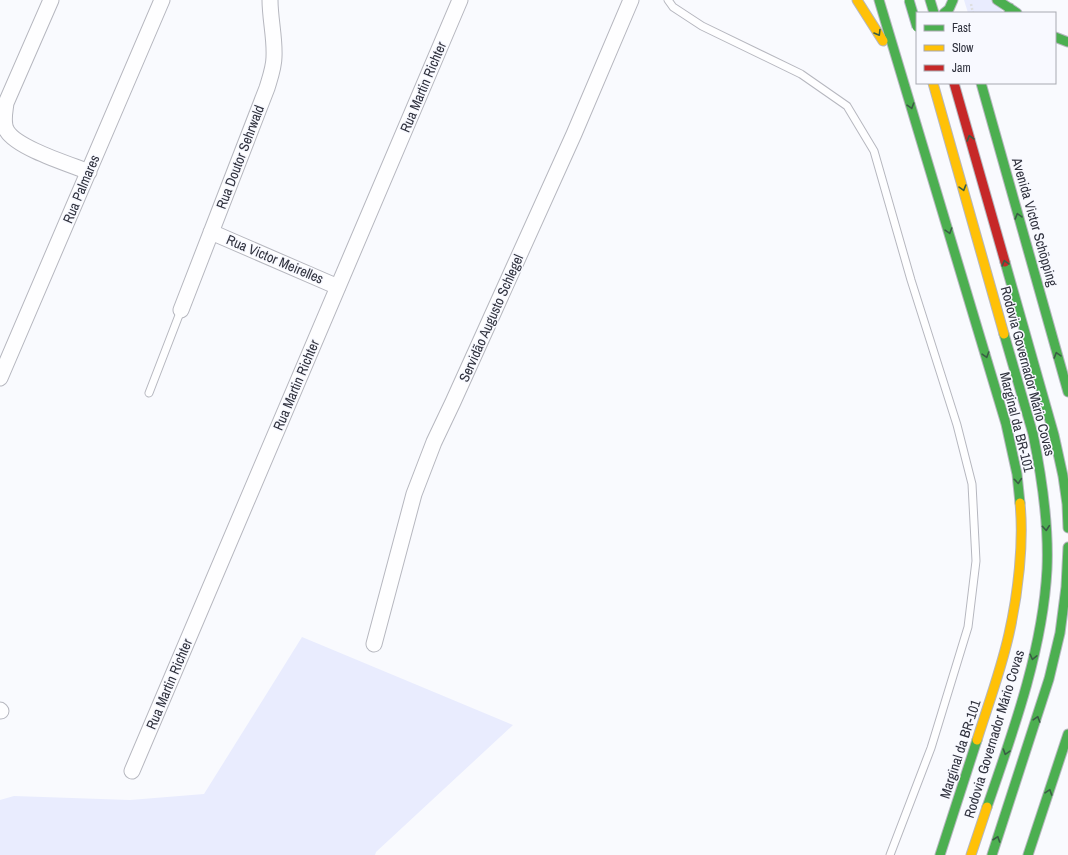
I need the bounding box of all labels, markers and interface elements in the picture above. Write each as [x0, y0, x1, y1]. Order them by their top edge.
legend [916, 12, 1056, 84]
text: Fast [952, 20, 971, 36]
one-way arrow [874, 29, 881, 36]
street label: Rua Martin Richter [396, 39, 450, 135]
text: Slow [952, 40, 974, 56]
text: Jam [952, 60, 971, 76]
one-way arrow [906, 102, 915, 109]
street label: Rua Doutor Sehrwald [212, 103, 268, 211]
one-way arrow [966, 135, 975, 142]
street label: Rua Palmares [59, 152, 104, 226]
street label: Avenida Victor Schöpping [1008, 155, 1062, 289]
one-way arrow [958, 184, 967, 191]
one-way arrow [1014, 213, 1023, 220]
one-way arrow [944, 227, 953, 234]
street label: Rua Victor Meirelles [224, 230, 327, 288]
street label: Servidão Augusto Schlegel [455, 251, 527, 385]
one-way arrow [1001, 260, 1010, 267]
street label: Rodovia Governador Mário Covas [997, 284, 1059, 458]
street label: Rua Martin Richter [269, 337, 323, 433]
one-way arrow [1053, 351, 1062, 358]
one-way arrow [981, 352, 990, 359]
street label: Marginal da BR-101 [996, 370, 1038, 475]
one-way arrow [1013, 478, 1022, 484]
one-way arrow [1042, 525, 1051, 531]
street label: Rua Martin Richter [142, 636, 196, 732]
street label: Rodovia Governador Mário Covas [960, 648, 1028, 820]
one-way arrow [1029, 654, 1037, 660]
street label: Marginal da BR-101 [936, 697, 985, 801]
one-way arrow [1032, 715, 1041, 722]
one-way arrow [1002, 748, 1010, 755]
one-way arrow [1044, 789, 1053, 796]
one-way arrow [993, 835, 1001, 842]

